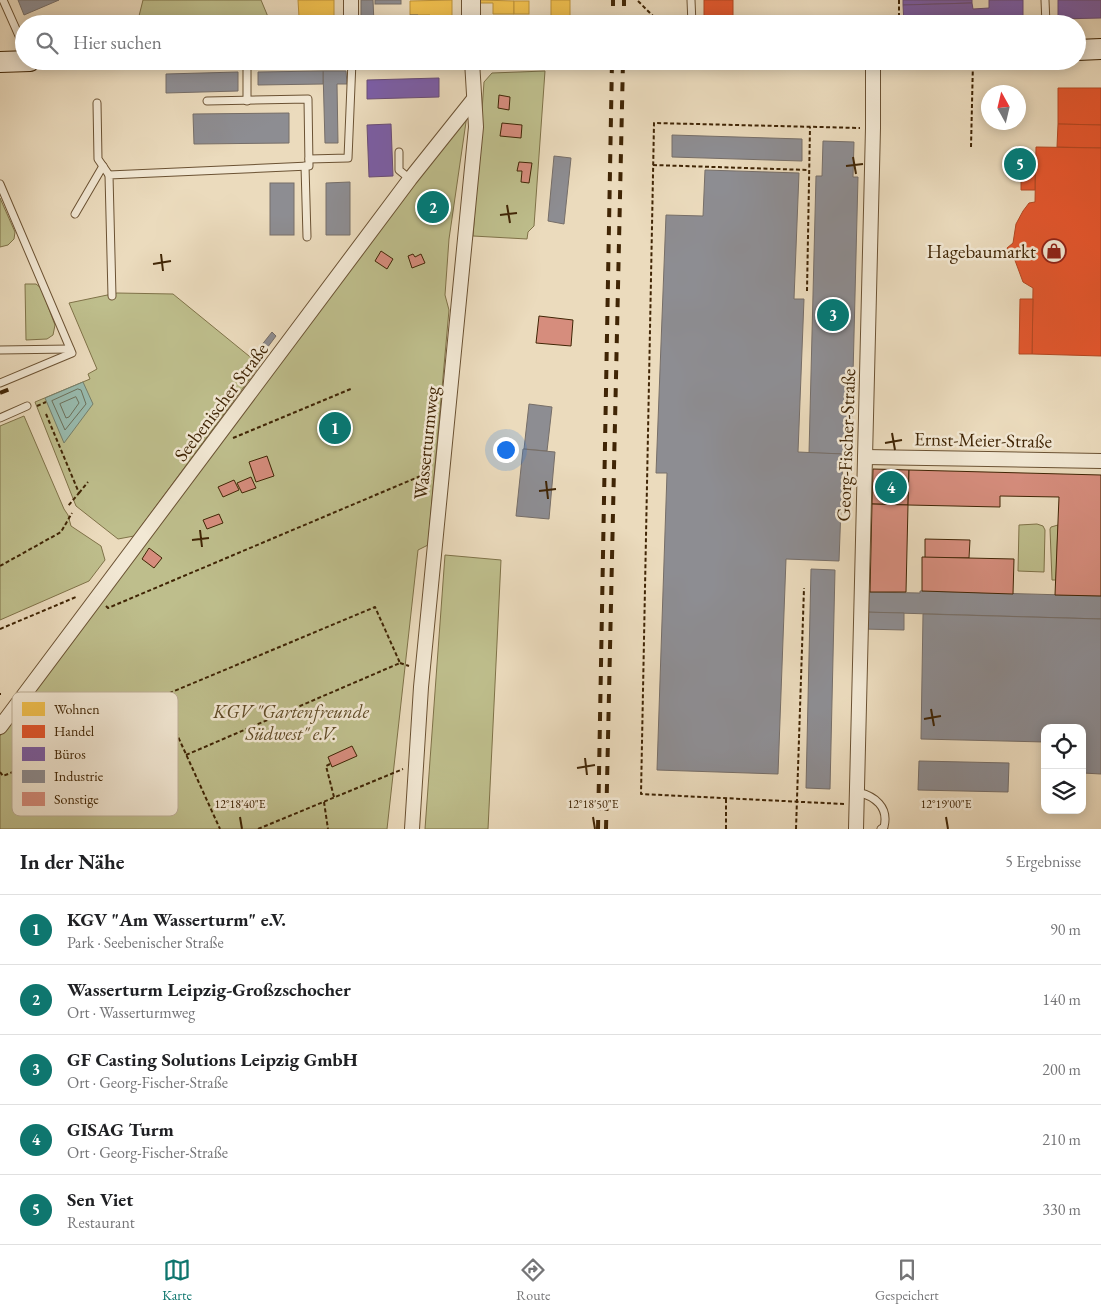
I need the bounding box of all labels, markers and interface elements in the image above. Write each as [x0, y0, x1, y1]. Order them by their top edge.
search box [15, 15, 1086, 70]
icon: search [33, 29, 61, 57]
text: Hier suchen [73, 30, 162, 55]
north arrow [981, 85, 1026, 130]
pin: 5 [1004, 145, 1036, 183]
pin: 2 [417, 188, 449, 226]
shop icon: Hagebaumarkt [1041, 238, 1067, 264]
place label: Hagebaumarkt [927, 239, 1036, 264]
pin: 3 [817, 296, 849, 334]
street label: Seebenischer Straße [168, 338, 274, 466]
street label: Georg-Fischer-Straße [831, 368, 861, 522]
street label: Wasserturmweg [408, 384, 444, 501]
pin: 1 [319, 409, 351, 447]
street label: Ernst-Meier-Straße [914, 426, 1052, 454]
your location [493, 437, 519, 463]
pin: 4 [875, 468, 907, 506]
legend [12, 692, 178, 816]
park label: KGV "Gartenfreunde Südwest" e.V. [212, 699, 370, 746]
text: Wohnen [54, 700, 100, 718]
text: Handel [54, 722, 95, 740]
map controls [1041, 724, 1086, 814]
button: locate [1041, 724, 1086, 769]
text: Büros [54, 745, 86, 763]
text: Industrie [54, 767, 104, 785]
button: layers [1041, 769, 1086, 814]
text: Sonstige [54, 790, 99, 808]
text: 12°18'40"E [214, 796, 266, 812]
text: 12°18'50"E [567, 796, 619, 812]
text: 12°19'00"E [920, 796, 972, 812]
text: In der Nähe [20, 848, 125, 875]
text: 5 Ergebnisse [1005, 851, 1081, 872]
text: KGV "Am Wasserturm" e.V. [67, 907, 286, 932]
text: 1 [32, 919, 40, 940]
text: 90 m [1050, 919, 1081, 940]
text: Park · Seebenischer Straße [67, 932, 224, 953]
text: Wasserturm Leipzig-Großzschocher [67, 977, 351, 1002]
text: 2 [32, 989, 40, 1010]
text: 140 m [1042, 989, 1081, 1010]
text: Ort · Wasserturmweg [67, 1002, 195, 1023]
text: GF Casting Solutions Leipzig GmbH [67, 1047, 358, 1072]
text: 3 [32, 1059, 40, 1080]
text: 200 m [1042, 1059, 1081, 1080]
text: Ort · Georg-Fischer-Straße [67, 1072, 228, 1093]
text: GISAG Turm [67, 1117, 174, 1142]
text: 4 [32, 1129, 40, 1150]
text: 210 m [1042, 1129, 1081, 1150]
text: Ort · Georg-Fischer-Straße [67, 1142, 228, 1163]
text: Sen Viet [67, 1187, 133, 1212]
text: 5 [32, 1199, 40, 1220]
text: 330 m [1042, 1199, 1081, 1220]
text: Restaurant [67, 1212, 135, 1233]
tab: Karte [162, 1256, 192, 1304]
tab: Route [516, 1256, 550, 1304]
tab: Gespeichert [875, 1256, 939, 1304]

